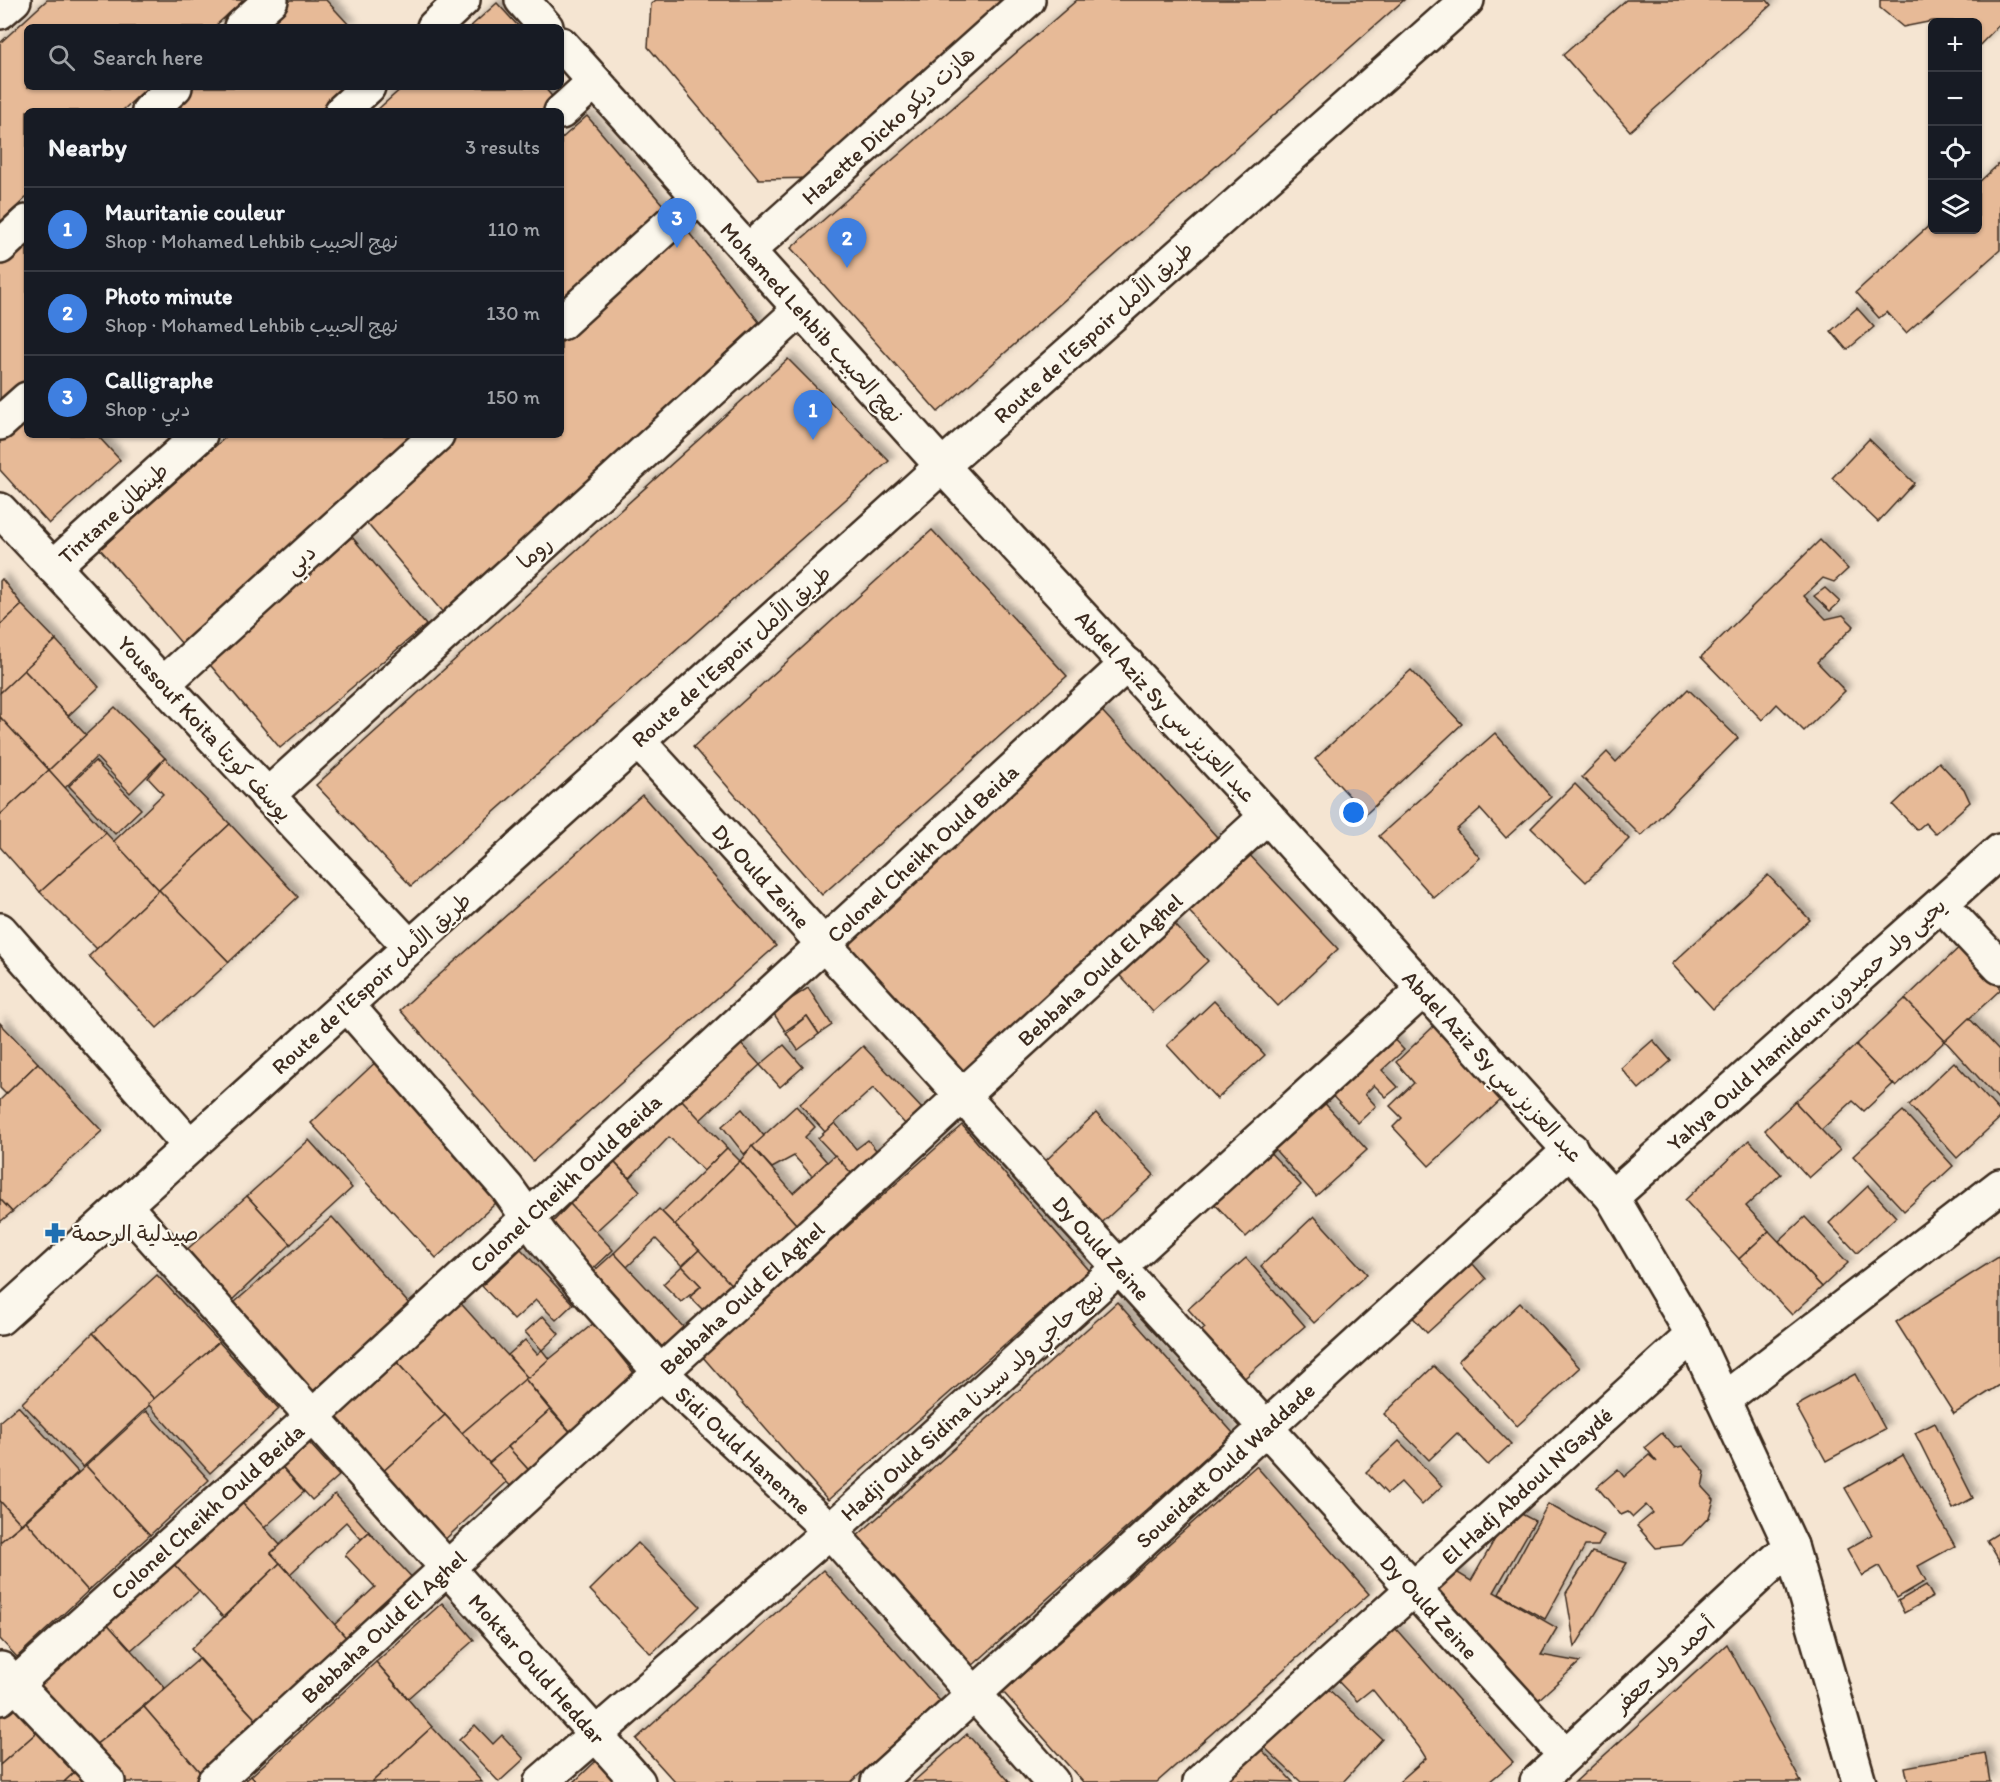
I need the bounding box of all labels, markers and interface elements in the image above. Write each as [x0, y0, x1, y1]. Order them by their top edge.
map controls [1928, 18, 1982, 234]
button: + [1928, 18, 1982, 72]
search box [24, 24, 564, 90]
street label: Hazette Dicko هازت ديكو [796, 40, 981, 210]
icon: search [45, 41, 78, 74]
text: Search here [93, 44, 203, 71]
button: − [1928, 72, 1982, 126]
button: locate [1928, 126, 1982, 180]
text: Nearby [48, 131, 127, 163]
text: 3 results [465, 135, 540, 159]
button: layers [1928, 180, 1982, 234]
pin: 3 [658, 198, 696, 248]
text: Mauritanie couleur [105, 199, 285, 226]
street label: Mohamed Lehbib نهج الحبيب [713, 216, 909, 430]
text: 1 [63, 217, 72, 241]
text: 110 m [488, 217, 540, 241]
pin: 2 [828, 218, 866, 268]
text: Shop · Mohamed Lehbib نهج الحبيب [105, 229, 398, 253]
street label: Route de l’Espoir طريق الأمل [987, 234, 1199, 429]
text: Photo minute [105, 283, 232, 310]
text: 2 [62, 301, 73, 325]
text: 130 m [486, 301, 540, 325]
text: Shop · Mohamed Lehbib نهج الحبيب [105, 313, 398, 337]
text: Calligraphe [105, 367, 213, 394]
text: 3 [62, 385, 73, 409]
text: 150 m [487, 385, 540, 409]
pin: 1 [794, 390, 832, 440]
text: Shop · دبي [105, 397, 190, 421]
street label: Tintane طينطان [53, 457, 174, 570]
street label: روما [511, 530, 557, 575]
street label: دبي [279, 539, 325, 585]
street label: Route de l’Espoir طريق الأمل [625, 558, 837, 753]
street label: Abdel Aziz Sy عبد العزيز سي [1065, 605, 1262, 812]
street label: Youssouf Koita يوسف كويتا [111, 630, 298, 828]
street label: Colonel Cheikh Ould Beida [821, 758, 1025, 949]
your location [1339, 798, 1368, 827]
street label: Dy Ould Zeine [706, 818, 816, 934]
street label: Route de l’Espoir طريق الأمل [265, 885, 477, 1080]
street label: Bebbaha Ould El Aghel [1012, 887, 1188, 1052]
street label: Yahya Ould Hamidoun يحيى ولد حميدون [1661, 892, 1952, 1158]
street label: Abdel Aziz Sy عبد العزيز سي [1392, 965, 1589, 1172]
street label: Colonel Cheikh Ould Beida [464, 1088, 668, 1278]
street label: Dy Ould Zeine [1046, 1190, 1156, 1306]
street label: Bebbaha Ould El Aghel [654, 1216, 830, 1381]
place label: صيدلية الرحمة [72, 1220, 199, 1247]
pharmacy icon: صيدلية الرحمة [43, 1221, 67, 1245]
street label: Hadji Ould Sidina نهج حاجي ولد سيدنا [835, 1276, 1114, 1532]
street label: Soueidatt Ould Waddade [1130, 1377, 1321, 1554]
street label: Sidi Ould Hanenne [670, 1380, 817, 1521]
street label: El Hadj Abdoul N'Gaydé [1436, 1402, 1618, 1571]
street label: Colonel Cheikh Ould Beida [105, 1417, 310, 1606]
street label: Bebbaha Ould El Aghel [296, 1544, 472, 1709]
street label: Dy Ould Zeine [1374, 1549, 1484, 1665]
street label: Moktar Ould Heddar [462, 1588, 611, 1751]
street label: أحمد ولد جعفر [1607, 1610, 1721, 1719]

